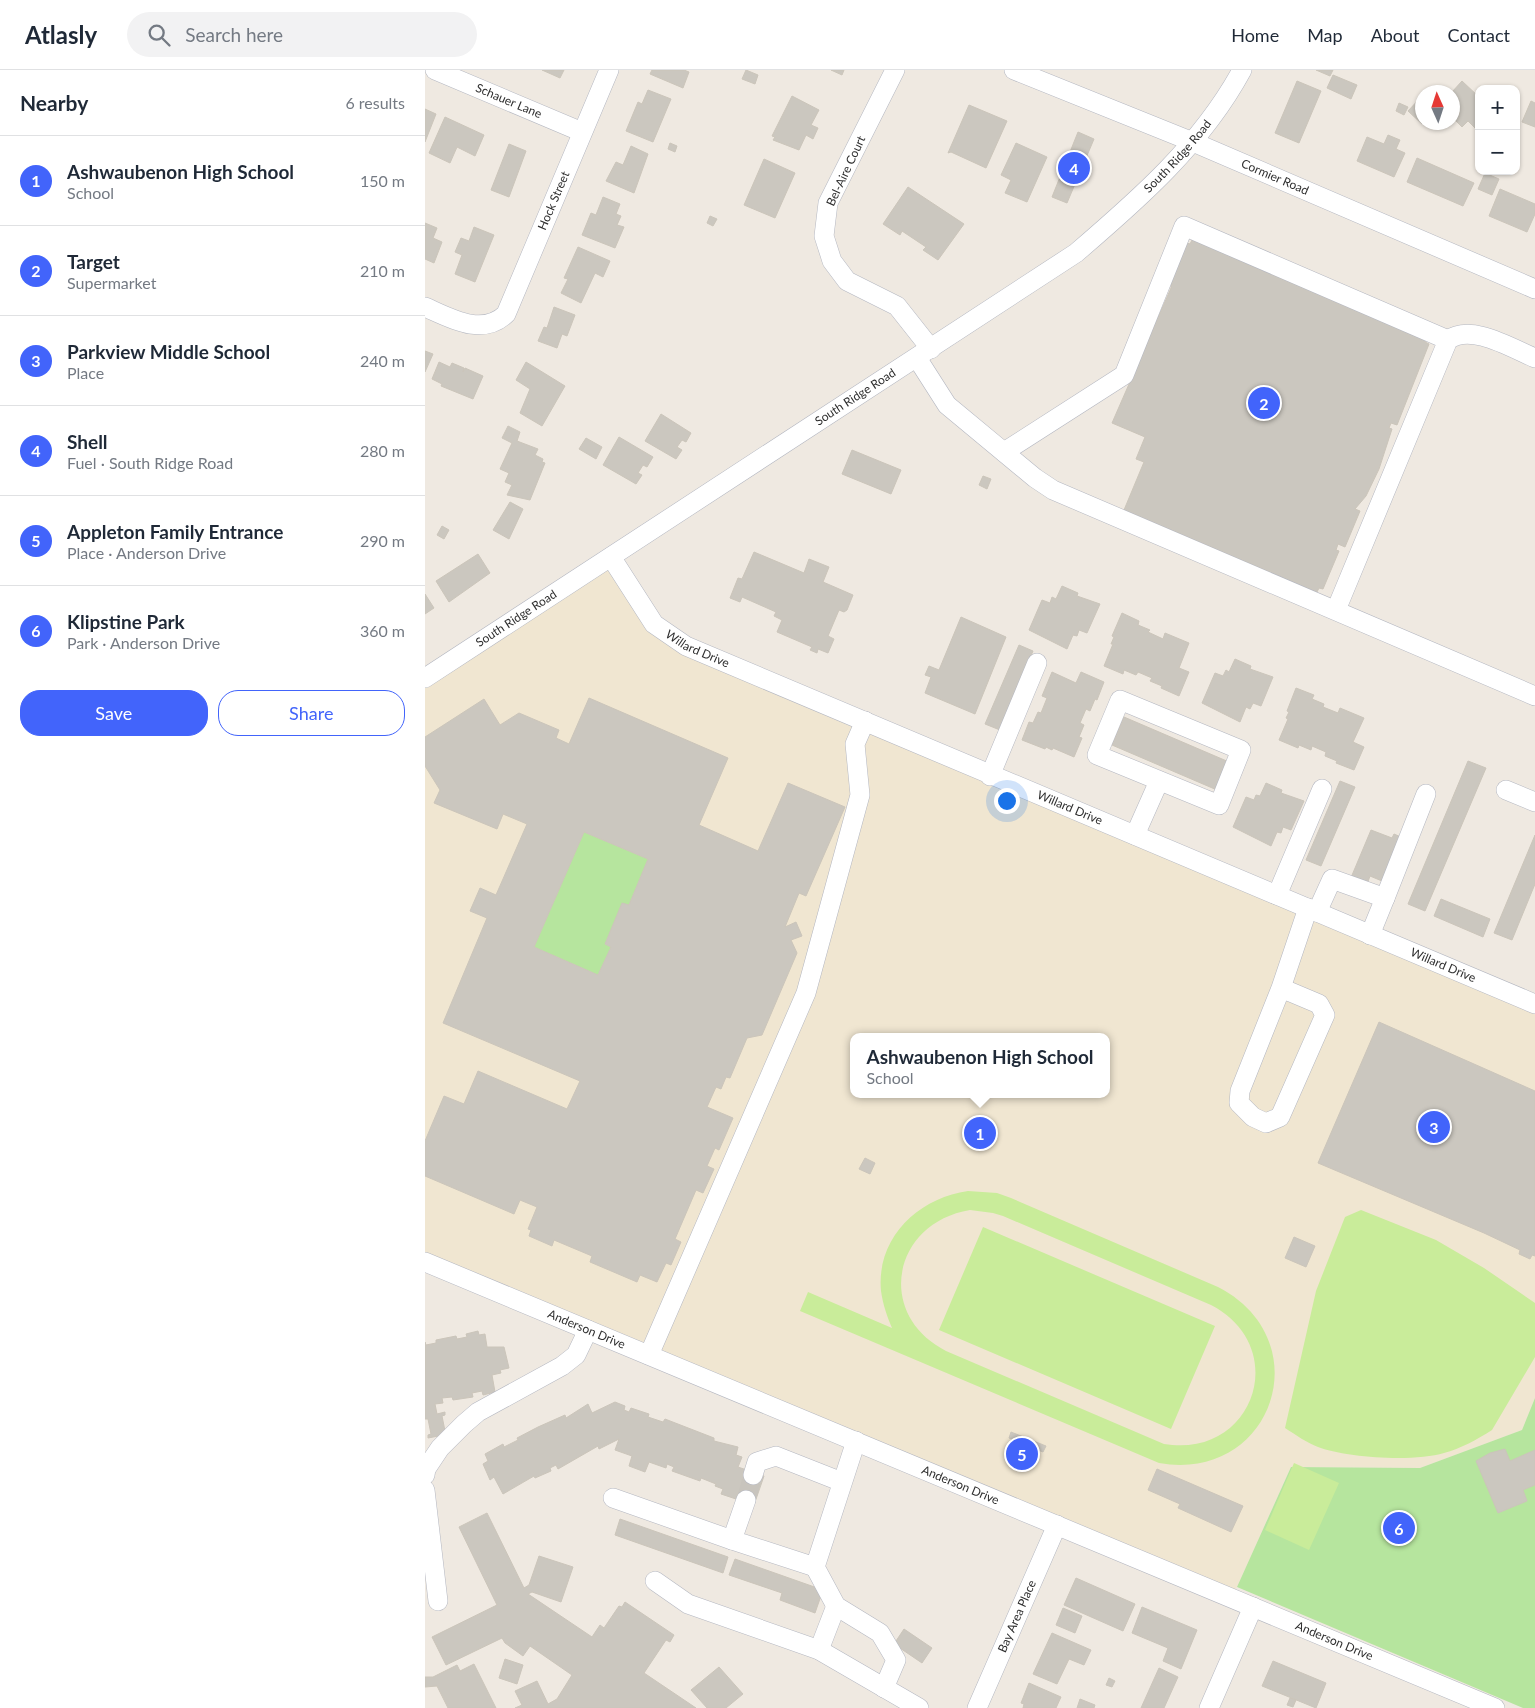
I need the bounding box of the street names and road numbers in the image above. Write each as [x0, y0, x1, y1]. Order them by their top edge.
street label: Schauer Lane [474, 80, 544, 121]
street label: South Ridge Road [1140, 117, 1214, 196]
street label: Bel-Aire Court [823, 133, 869, 208]
street label: Cormier Road [1239, 156, 1311, 198]
street label: Hock Street [534, 168, 573, 232]
street label: South Ridge Road [812, 365, 898, 428]
street label: South Ridge Road [473, 586, 559, 650]
street label: Willard Drive [663, 626, 732, 670]
street label: Willard Drive [1035, 787, 1105, 828]
street label: Willard Drive [1408, 944, 1478, 985]
street label: Anderson Drive [546, 1306, 628, 1352]
street label: Anderson Drive [920, 1462, 1002, 1508]
street label: Bay Area Place [994, 1578, 1039, 1655]
street label: Anderson Drive [1293, 1618, 1375, 1663]

